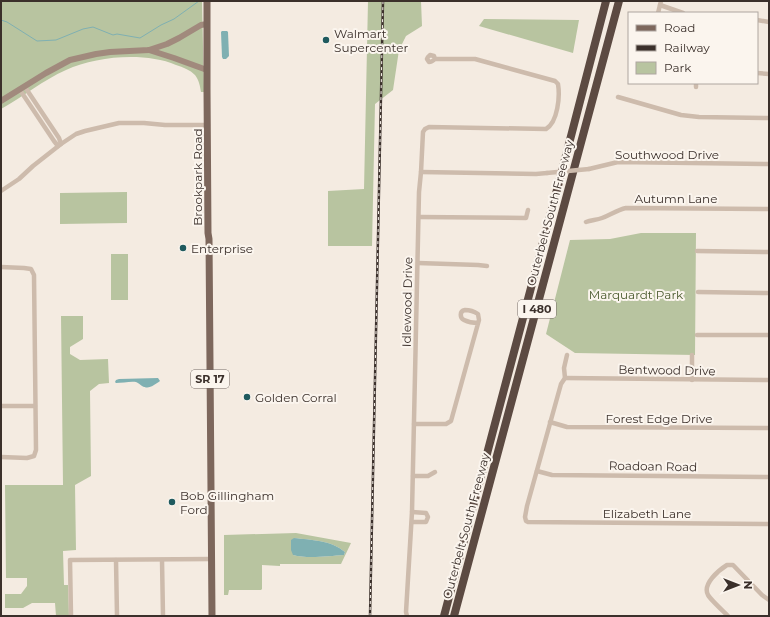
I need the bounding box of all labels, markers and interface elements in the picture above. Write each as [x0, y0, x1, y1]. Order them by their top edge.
legend [628, 12, 758, 84]
text: Road [664, 20, 695, 35]
place label: Walmart Supercenter [334, 26, 408, 55]
marker: Walmart Supercenter [321, 35, 331, 45]
text: Railway [664, 40, 710, 55]
text: Park [664, 60, 692, 75]
street label: Brookpark Road [190, 128, 205, 226]
street label: Outerbelt South Freeway [523, 138, 577, 288]
street label: Southwood Drive [615, 147, 719, 162]
street label: Autumn Lane [635, 191, 717, 206]
place label: Enterprise [191, 241, 253, 256]
marker: Enterprise [178, 243, 188, 253]
street label: Idlewood Drive [399, 257, 415, 347]
park label: Marquardt Park [589, 287, 684, 302]
road number: I 480 [518, 300, 556, 318]
street label: Bentwood Drive [618, 362, 716, 378]
road number: SR 17 [191, 370, 229, 388]
place label: Golden Corral [255, 390, 337, 405]
marker: Golden Corral [242, 392, 252, 402]
street label: Forest Edge Drive [606, 411, 712, 426]
street label: Outerbelt South Freeway [439, 451, 493, 601]
street label: Roadoan Road [609, 458, 697, 474]
place label: Bob Gillingham Ford [180, 488, 274, 517]
marker: Bob Gillingham Ford [167, 497, 177, 507]
street label: Elizabeth Lane [603, 506, 691, 521]
north arrow [718, 565, 758, 605]
text: N [741, 581, 755, 589]

